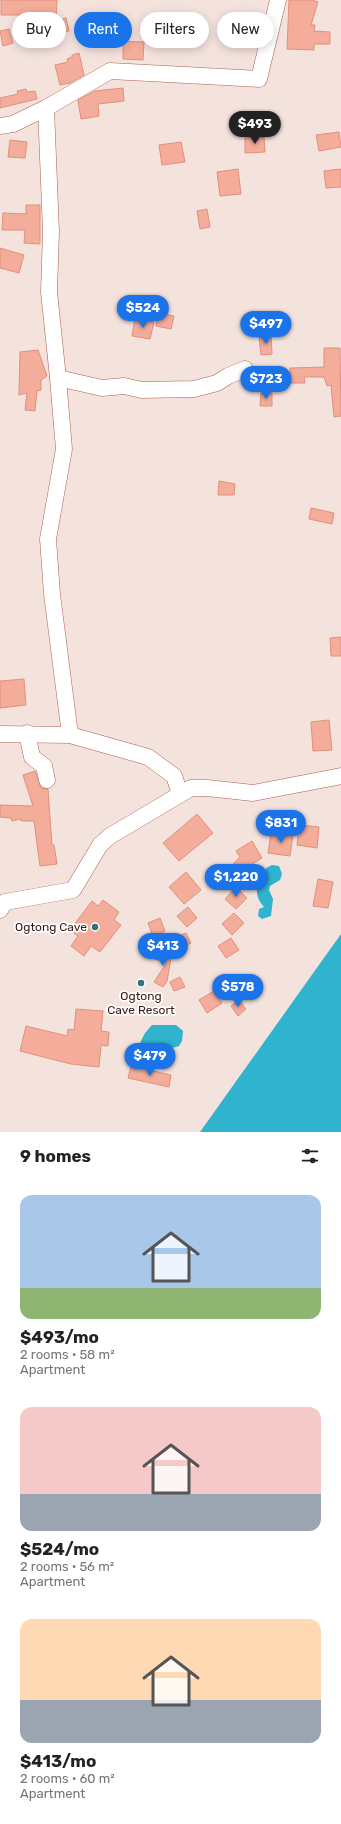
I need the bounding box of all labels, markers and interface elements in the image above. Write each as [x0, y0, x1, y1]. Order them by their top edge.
chip: Buy [12, 12, 66, 48]
chip: Rent [74, 12, 132, 48]
chip: Filters [140, 12, 209, 48]
chip: New [217, 12, 274, 48]
pin: $493 [231, 111, 279, 145]
text: $493 [238, 116, 272, 131]
pin: $524 [119, 295, 167, 329]
text: $524 [126, 300, 160, 315]
pin: $497 [242, 311, 290, 345]
text: $497 [249, 316, 283, 331]
pin: $723 [242, 366, 290, 400]
text: $723 [249, 371, 283, 386]
pin: $831 [257, 810, 305, 844]
text: $831 [265, 815, 297, 830]
pin: $1,220 [203, 864, 269, 898]
text: $1,220 [214, 869, 258, 884]
place label: Ogtong Cave [15, 920, 87, 934]
marker: Ogtong Cave [90, 922, 100, 932]
pin: $413 [139, 933, 187, 967]
text: $413 [147, 938, 179, 953]
pin: $578 [214, 974, 262, 1008]
marker: Ogtong Cave Resort [136, 978, 146, 988]
text: $578 [221, 979, 255, 994]
place label: Ogtong Cave Resort [107, 989, 175, 1017]
pin: $479 [126, 1043, 174, 1077]
text: $479 [133, 1048, 167, 1063]
icon: filters [299, 1145, 321, 1167]
text: 9 homes [20, 1146, 91, 1166]
icon: home [135, 1221, 207, 1293]
text: $493/mo [20, 1327, 99, 1347]
text: 2 rooms · 58 m² [20, 1347, 115, 1362]
text: Apartment [20, 1362, 85, 1377]
icon: home [135, 1433, 207, 1505]
text: $524/mo [20, 1539, 99, 1559]
text: 2 rooms · 56 m² [20, 1559, 114, 1574]
text: Apartment [20, 1574, 85, 1589]
icon: home [135, 1645, 207, 1717]
text: $413/mo [20, 1751, 96, 1771]
text: 2 rooms · 60 m² [20, 1771, 115, 1786]
text: Apartment [20, 1786, 85, 1801]

